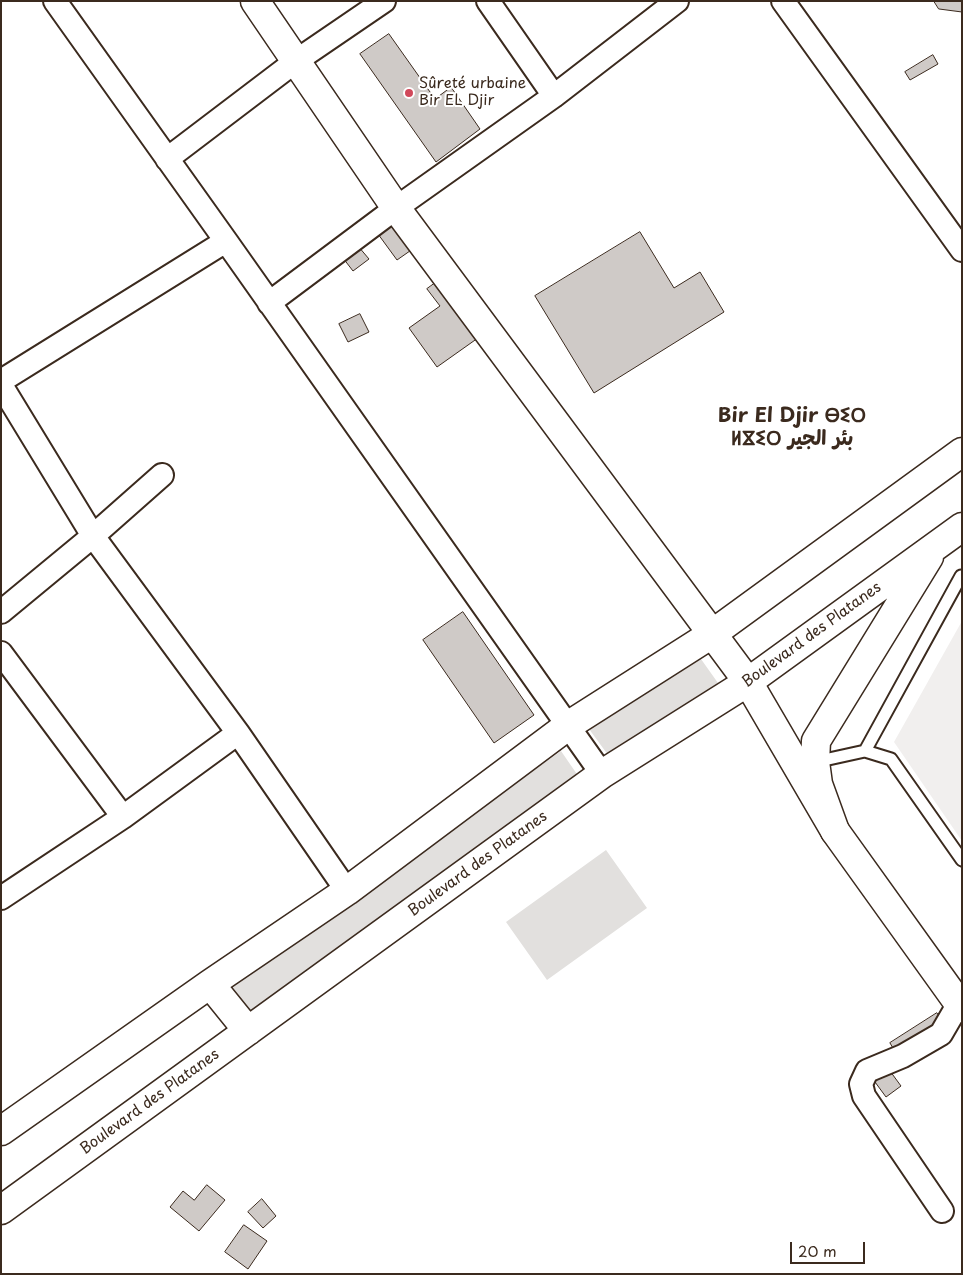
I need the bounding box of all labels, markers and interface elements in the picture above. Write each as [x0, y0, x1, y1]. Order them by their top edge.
place label: Sûreté urbaine Bir EL Djir [419, 75, 526, 110]
marker: Sûreté urbaine Bir EL Djir [403, 87, 415, 99]
district label: Bir El Djir ⴱⵉⵔ ⵍⴵⵉⵔ بئر الجير [718, 404, 866, 451]
street label: Boulevard des Platanes [739, 579, 885, 691]
street label: Boulevard des Platanes [405, 808, 551, 920]
street label: Boulevard des Platanes [77, 1046, 223, 1158]
scale bar [793, 1232, 868, 1264]
text: 20 m [798, 1239, 837, 1262]

